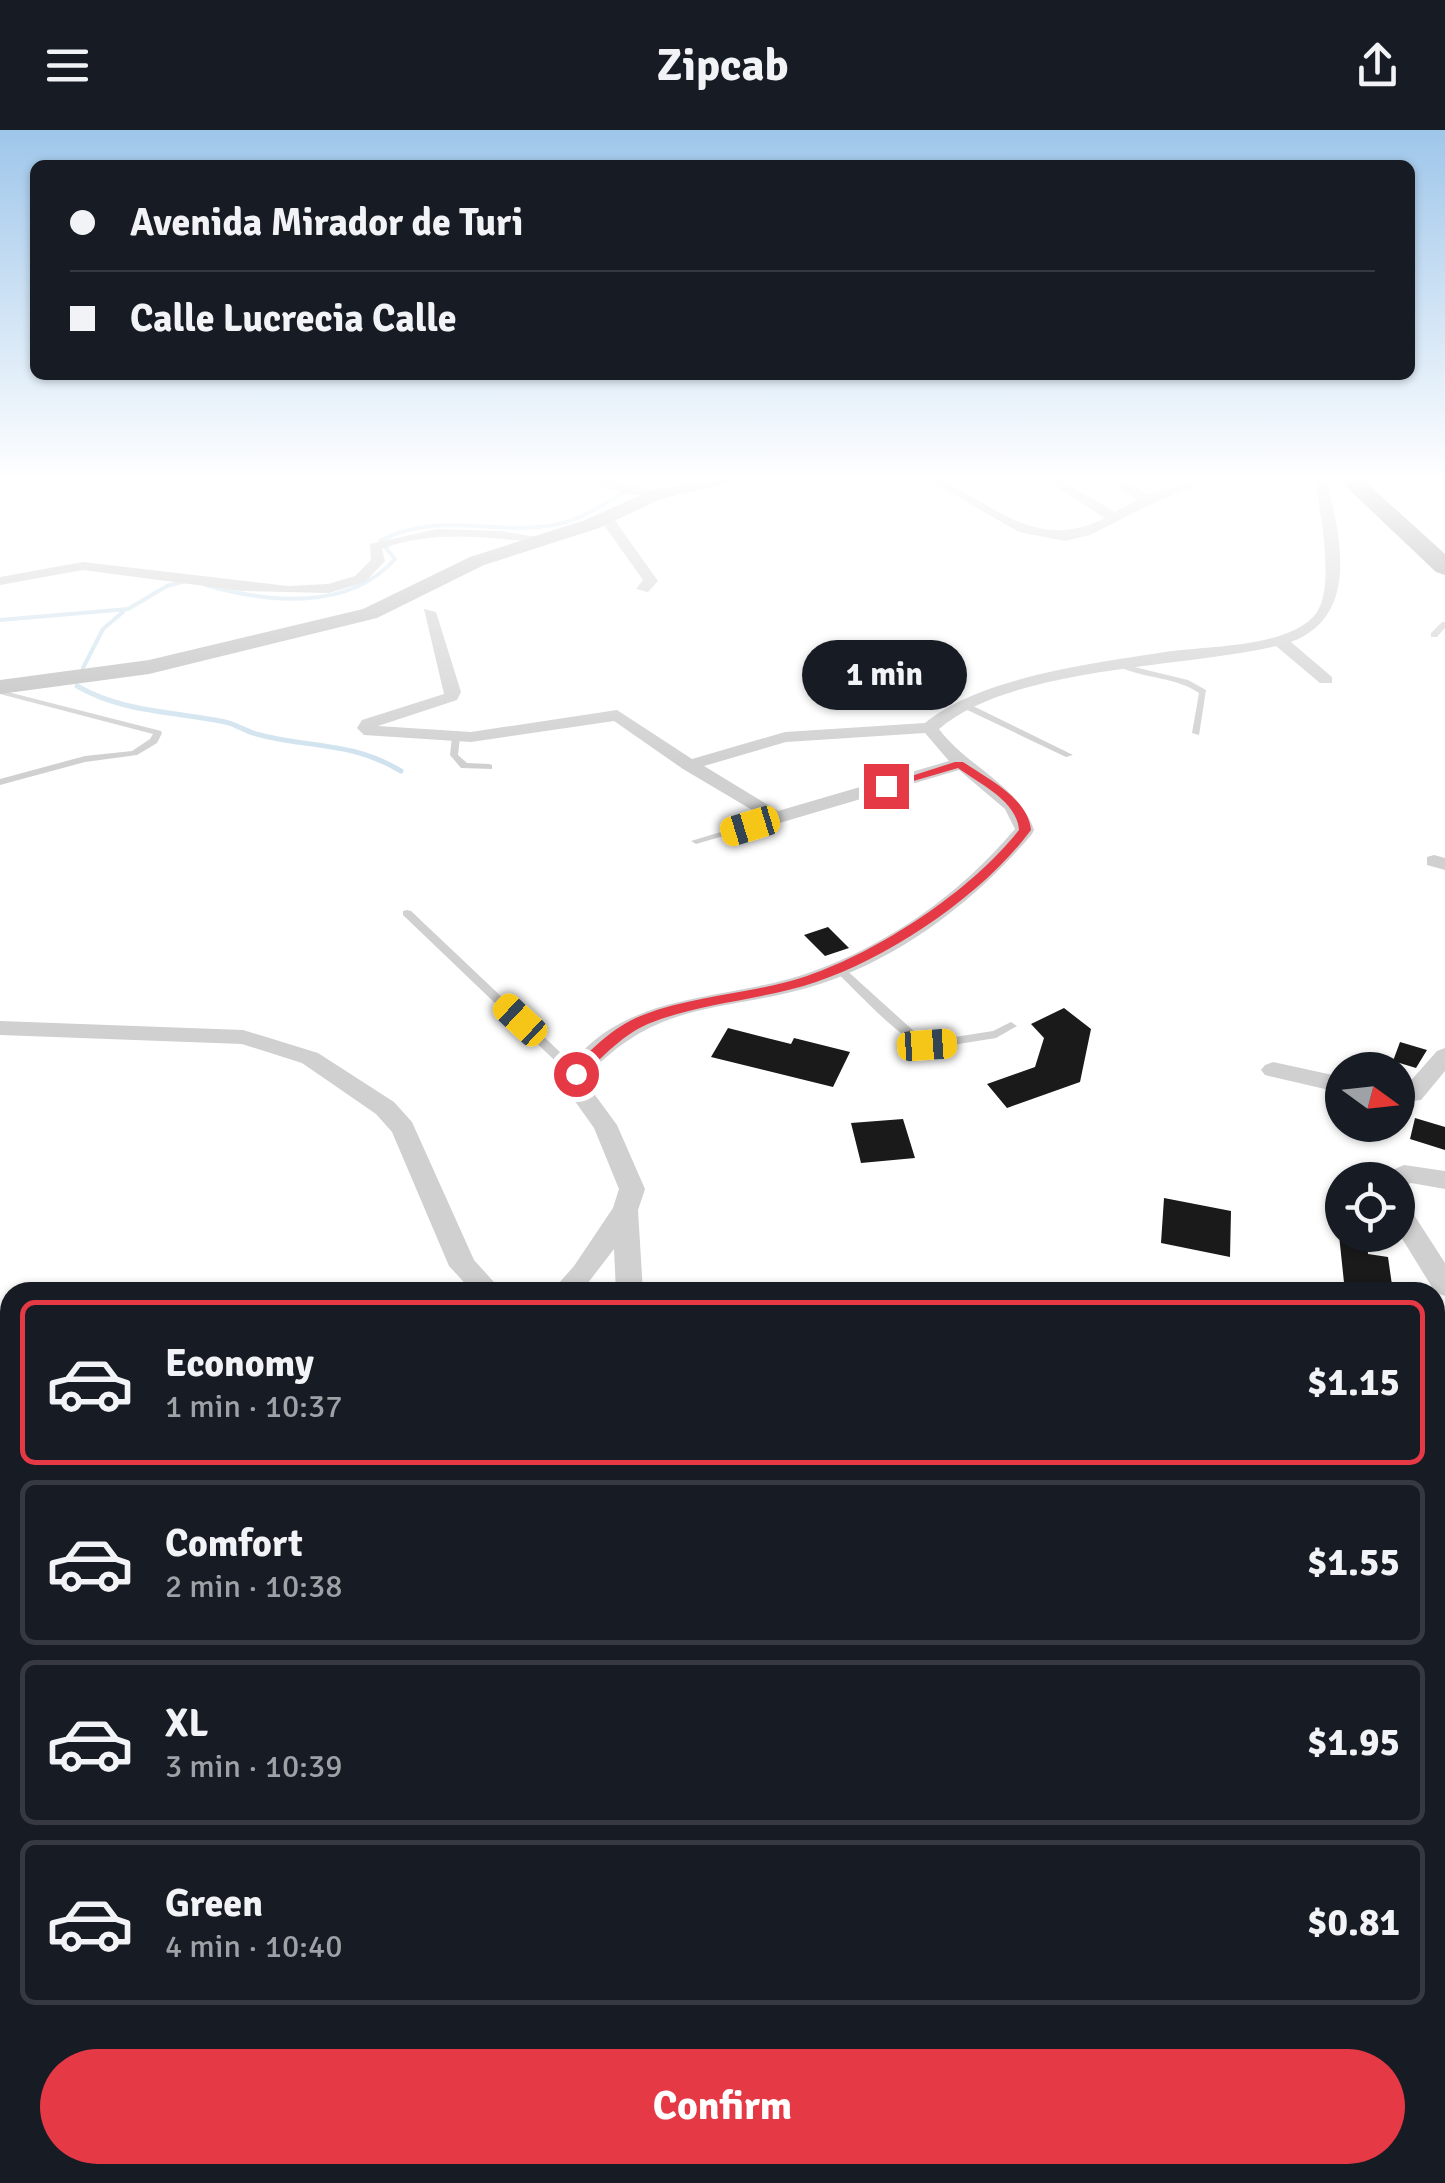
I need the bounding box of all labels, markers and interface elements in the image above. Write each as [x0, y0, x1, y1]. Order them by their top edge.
icon: menu [40, 38, 95, 93]
text: Zipcab [656, 38, 789, 93]
icon: share [1350, 38, 1405, 93]
text: Avenida Mirador de Turi [130, 199, 523, 246]
text: Calle Lucrecia Calle [130, 295, 457, 342]
callout: 1 min [804, 641, 968, 711]
text: 1 min [846, 655, 923, 694]
route end [864, 764, 909, 809]
car [717, 803, 783, 849]
car [488, 989, 552, 1051]
car [896, 1028, 958, 1062]
route start [554, 1052, 599, 1097]
north arrow [1325, 1052, 1415, 1142]
map controls [1325, 1052, 1415, 1252]
button: locate [1325, 1162, 1415, 1252]
icon: car [45, 1338, 135, 1428]
text: Economy [165, 1340, 314, 1387]
text: $1.15 [1307, 1359, 1400, 1406]
text: 1 min · 10:37 [165, 1387, 343, 1426]
icon: car [45, 1518, 135, 1608]
text: Comfort [165, 1520, 303, 1567]
text: $1.55 [1307, 1539, 1400, 1586]
text: 2 min · 10:38 [165, 1567, 343, 1606]
icon: car [45, 1698, 135, 1788]
text: XL [165, 1700, 208, 1747]
text: $1.95 [1307, 1719, 1400, 1766]
text: 3 min · 10:39 [165, 1747, 343, 1786]
icon: car [45, 1878, 135, 1968]
text: Green [165, 1880, 263, 1927]
text: $0.81 [1307, 1899, 1400, 1946]
text: 4 min · 10:40 [165, 1927, 343, 1966]
button: Confirm [40, 2049, 1405, 2164]

